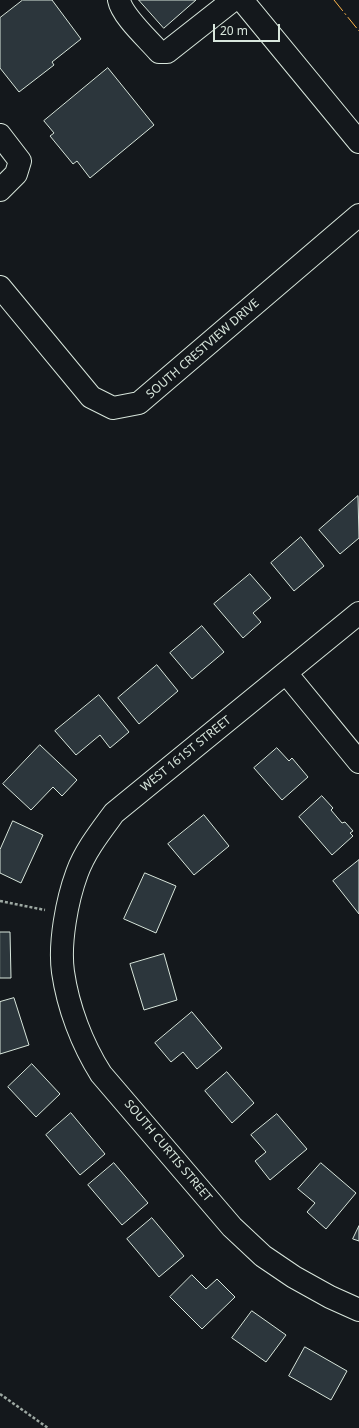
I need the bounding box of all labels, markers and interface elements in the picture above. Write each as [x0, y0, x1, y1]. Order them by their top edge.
scale bar [215, 16, 282, 42]
text: 20 m [220, 22, 248, 39]
street label: SOUTH CRESTVIEW DRIVE [144, 296, 262, 402]
street label: WEST 161ST STREET [138, 713, 234, 795]
street label: SOUTH CURTIS STREET [121, 1097, 215, 1205]

